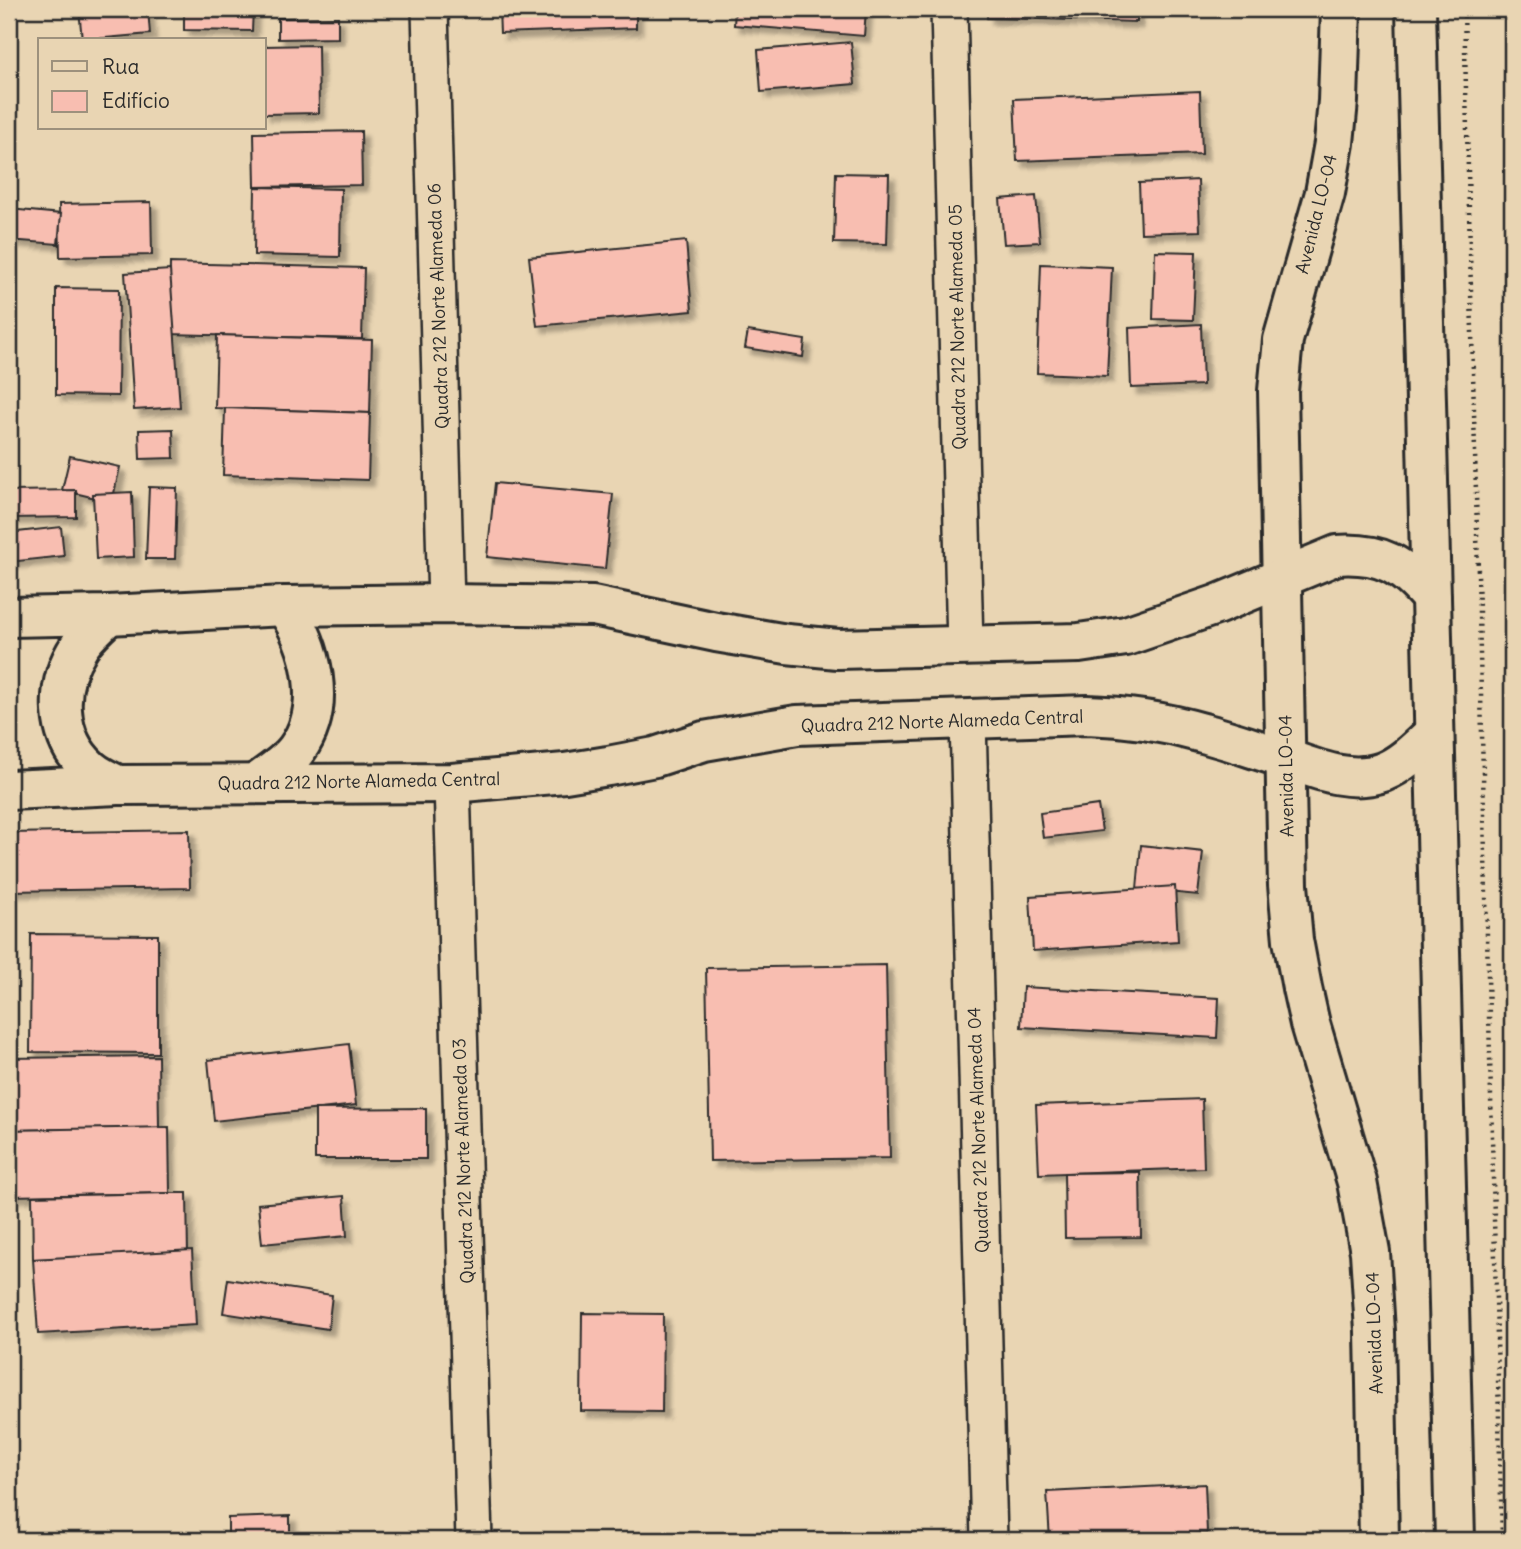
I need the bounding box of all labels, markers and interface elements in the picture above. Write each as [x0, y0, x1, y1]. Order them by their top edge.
legend [38, 38, 266, 130]
text: Rua [102, 53, 139, 80]
text: Edifício [102, 87, 170, 114]
street label: Avenida LO-04 [1290, 152, 1342, 276]
street label: Quadra 212 Norte Alameda 06 [422, 183, 454, 429]
street label: Quadra 212 Norte Alameda 05 [943, 204, 971, 450]
street label: Quadra 212 Norte Alameda Central [800, 705, 1084, 737]
street label: Avenida LO-04 [1273, 715, 1299, 837]
street label: Quadra 212 Norte Alameda Central [218, 767, 500, 795]
street label: Quadra 212 Norte Alameda 04 [962, 1007, 994, 1253]
street label: Quadra 212 Norte Alameda 03 [447, 1038, 479, 1284]
street label: Avenida LO-04 [1360, 1271, 1388, 1395]

